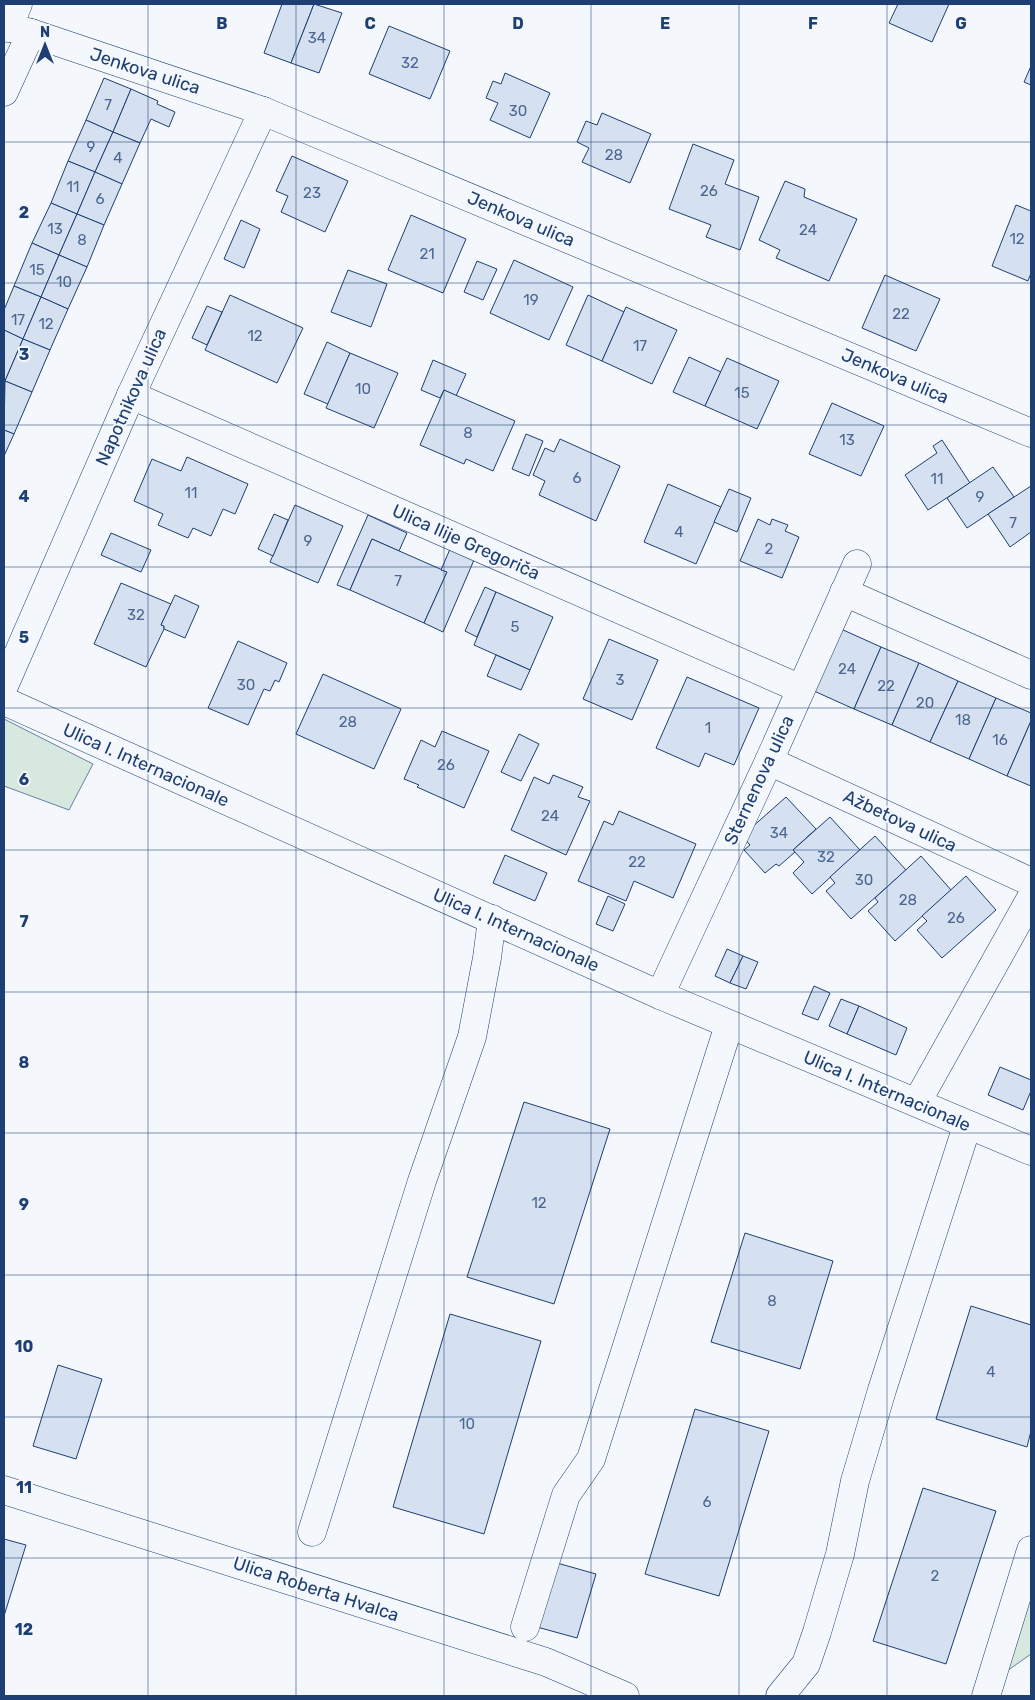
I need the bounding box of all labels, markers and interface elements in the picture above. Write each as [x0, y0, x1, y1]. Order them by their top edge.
text: B [216, 14, 228, 33]
text: C [364, 14, 376, 33]
text: D [512, 14, 524, 33]
text: E [660, 14, 670, 33]
text: F [808, 14, 818, 33]
text: G [955, 14, 967, 33]
north arrow [20, 20, 70, 70]
text: N [40, 24, 50, 41]
house number: 34 [308, 29, 326, 47]
street label: Jenkova ulica [87, 43, 203, 99]
house number: 32 [401, 54, 419, 72]
house number: 7 [104, 96, 112, 114]
house number: 30 [509, 102, 527, 120]
house number: 9 [87, 138, 96, 156]
house number: 28 [605, 146, 623, 164]
house number: 4 [113, 149, 123, 167]
house number: 11 [67, 178, 79, 196]
house number: 26 [700, 182, 718, 200]
house number: 23 [303, 184, 321, 202]
street label: Jenkova ulica [464, 186, 578, 252]
house number: 6 [95, 190, 105, 208]
text: 2 [19, 203, 29, 222]
house number: 13 [47, 220, 63, 238]
house number: 24 [799, 221, 817, 239]
house number: 12 [1009, 230, 1025, 248]
house number: 8 [77, 231, 87, 249]
house number: 21 [419, 245, 435, 263]
house number: 15 [29, 261, 45, 279]
house number: 10 [56, 273, 72, 291]
house number: 19 [523, 291, 539, 309]
house number: 22 [892, 305, 910, 323]
house number: 17 [11, 311, 25, 329]
house number: 12 [38, 315, 54, 333]
street label: Napotnikova ulica [91, 325, 171, 469]
house number: 12 [247, 327, 263, 345]
house number: 17 [633, 337, 647, 355]
street label: Jenkova ulica [838, 343, 952, 409]
text: 3 [19, 345, 29, 364]
house number: 10 [355, 380, 371, 398]
house number: 15 [734, 384, 750, 402]
house number: 8 [463, 424, 473, 442]
house number: 13 [839, 431, 855, 449]
house number: 6 [572, 469, 582, 487]
house number: 11 [931, 470, 943, 488]
house number: 11 [185, 484, 197, 502]
text: 4 [19, 487, 30, 506]
house number: 9 [976, 488, 985, 506]
street label: Ulica Ilije Gregoriča [389, 500, 543, 584]
house number: 7 [1009, 514, 1017, 532]
house number: 4 [674, 523, 684, 541]
house number: 9 [304, 532, 313, 550]
house number: 2 [765, 540, 774, 558]
house number: 7 [394, 572, 402, 590]
house number: 32 [127, 606, 145, 624]
house number: 5 [511, 618, 520, 636]
text: 5 [19, 628, 29, 647]
house number: 24 [838, 660, 856, 678]
house number: 3 [615, 671, 625, 689]
house number: 30 [237, 676, 255, 694]
house number: 22 [877, 677, 895, 695]
house number: 20 [916, 694, 934, 712]
house number: 18 [955, 711, 971, 729]
street label: Sternenova ulica [719, 712, 799, 848]
house number: 28 [339, 713, 357, 731]
street label: Ulica I. Internacionale [59, 718, 233, 812]
house number: 1 [705, 719, 711, 737]
house number: 16 [992, 731, 1008, 749]
house number: 26 [437, 756, 455, 774]
text: 6 [19, 770, 29, 789]
street label: Ažbetova ulica [840, 785, 960, 857]
house number: 24 [541, 807, 559, 825]
house number: 34 [770, 824, 788, 842]
house number: 32 [817, 848, 835, 866]
house number: 22 [628, 853, 646, 871]
house number: 30 [855, 871, 873, 889]
street label: Ulica I. Internacionale [429, 883, 603, 977]
house number: 28 [899, 891, 917, 909]
house number: 26 [947, 909, 965, 927]
text: 7 [19, 912, 29, 931]
street label: Ulica I. Internacionale [800, 1046, 974, 1136]
text: 8 [19, 1053, 30, 1072]
house number: 12 [531, 1194, 547, 1212]
text: 9 [19, 1195, 29, 1214]
house number: 8 [767, 1292, 777, 1310]
text: 10 [15, 1337, 34, 1356]
house number: 4 [986, 1363, 996, 1381]
house number: 10 [459, 1415, 475, 1433]
text: 11 [16, 1478, 32, 1497]
house number: 6 [702, 1493, 712, 1511]
street label: Ulica Roberta Hvalca [230, 1552, 402, 1626]
house number: 2 [931, 1567, 940, 1585]
text: 12 [15, 1620, 33, 1639]

